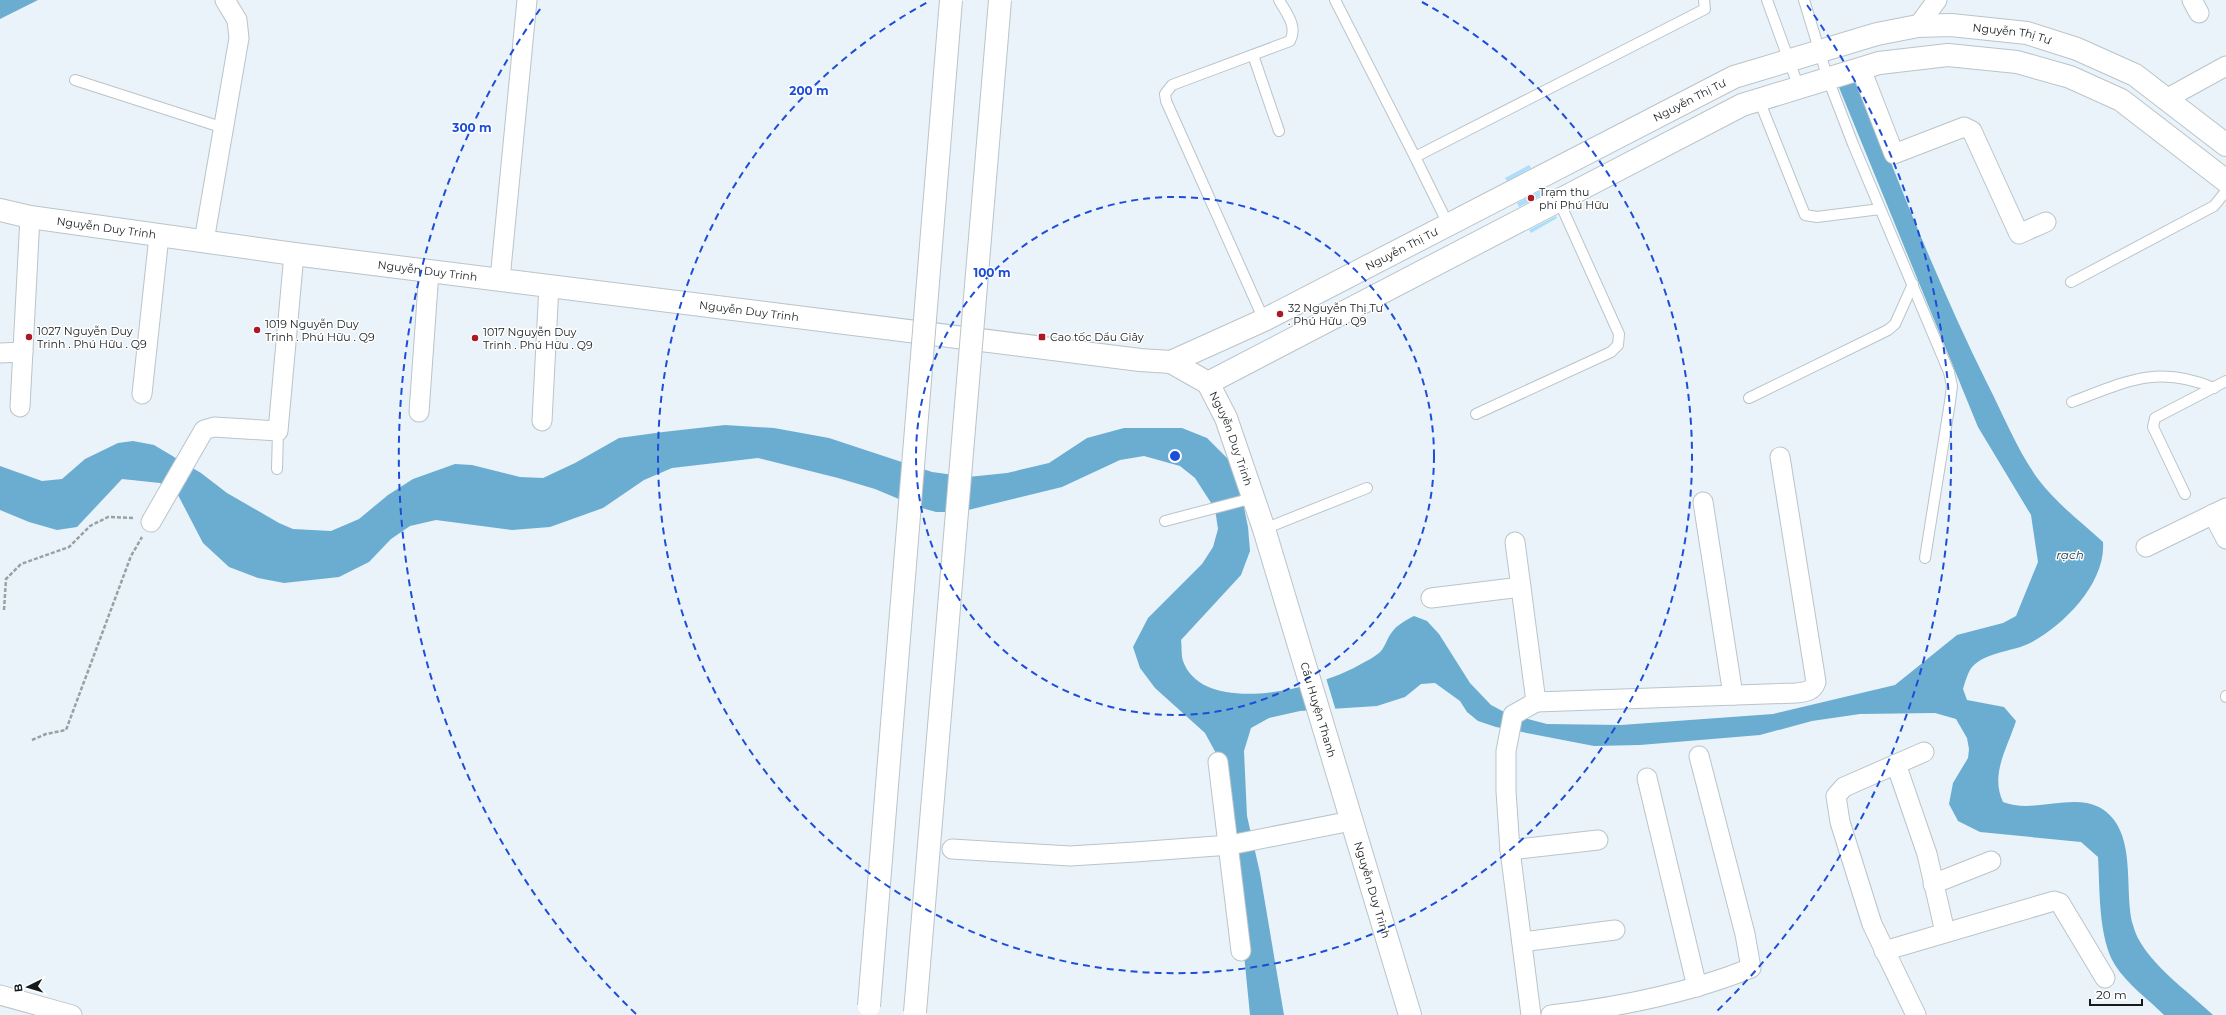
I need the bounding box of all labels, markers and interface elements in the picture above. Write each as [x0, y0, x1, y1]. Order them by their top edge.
street label: Nguyễn Thị Tư [1972, 20, 2054, 48]
street label: Nguyễn Thị Tư [1651, 75, 1729, 125]
text: 200 m [789, 83, 829, 98]
text: 300 m [451, 120, 492, 135]
place label: Trạm thu phí Phú Hữu [1539, 185, 1609, 212]
marker: Trạm thu phí Phú Hữu [1526, 193, 1536, 203]
street label: Nguyễn Duy Trinh [56, 214, 157, 242]
street label: Nguyễn Thị Tư [1363, 224, 1441, 273]
street label: Nguyễn Duy Trinh [377, 258, 478, 284]
text: 100 m [974, 265, 1010, 280]
street label: Nguyễn Duy Trinh [698, 298, 800, 324]
place label: 32 Nguyễn Thị Tư . Phú Hữu . Q9 [1288, 301, 1384, 328]
marker: 32 Nguyễn Thị Tư . Phú Hữu . Q9 [1275, 309, 1285, 319]
place label: 1019 Nguyễn Duy Trinh . Phú Hữu . Q9 [265, 317, 375, 344]
place label: 1027 Nguyễn Duy Trinh . Phú Hữu . Q9 [37, 324, 147, 351]
marker: 1019 Nguyễn Duy Trinh . Phú Hữu . Q9 [252, 325, 262, 335]
place label: 1017 Nguyễn Duy Trinh . Phú Hữu . Q9 [483, 325, 593, 352]
place label: Cao tốc Dầu Giây [1050, 330, 1144, 344]
marker: 1027 Nguyễn Duy Trinh . Phú Hữu . Q9 [24, 332, 34, 342]
marker: Cao tốc Dầu Giây [1037, 332, 1047, 342]
marker: 1017 Nguyễn Duy Trinh . Phú Hữu . Q9 [470, 333, 480, 343]
street label: Nguyễn Duy Trinh [1206, 389, 1256, 488]
centre of rings [1168, 449, 1182, 463]
water label: rạch [2056, 547, 2084, 562]
street label: Cầu Huyện Thanh [1297, 660, 1339, 759]
street label: Nguyễn Duy Trinh [1351, 840, 1394, 940]
north arrow [8, 967, 48, 1007]
scale bar [2090, 981, 2142, 1007]
text: B [11, 983, 25, 993]
text: 20 m [2096, 987, 2127, 1002]

